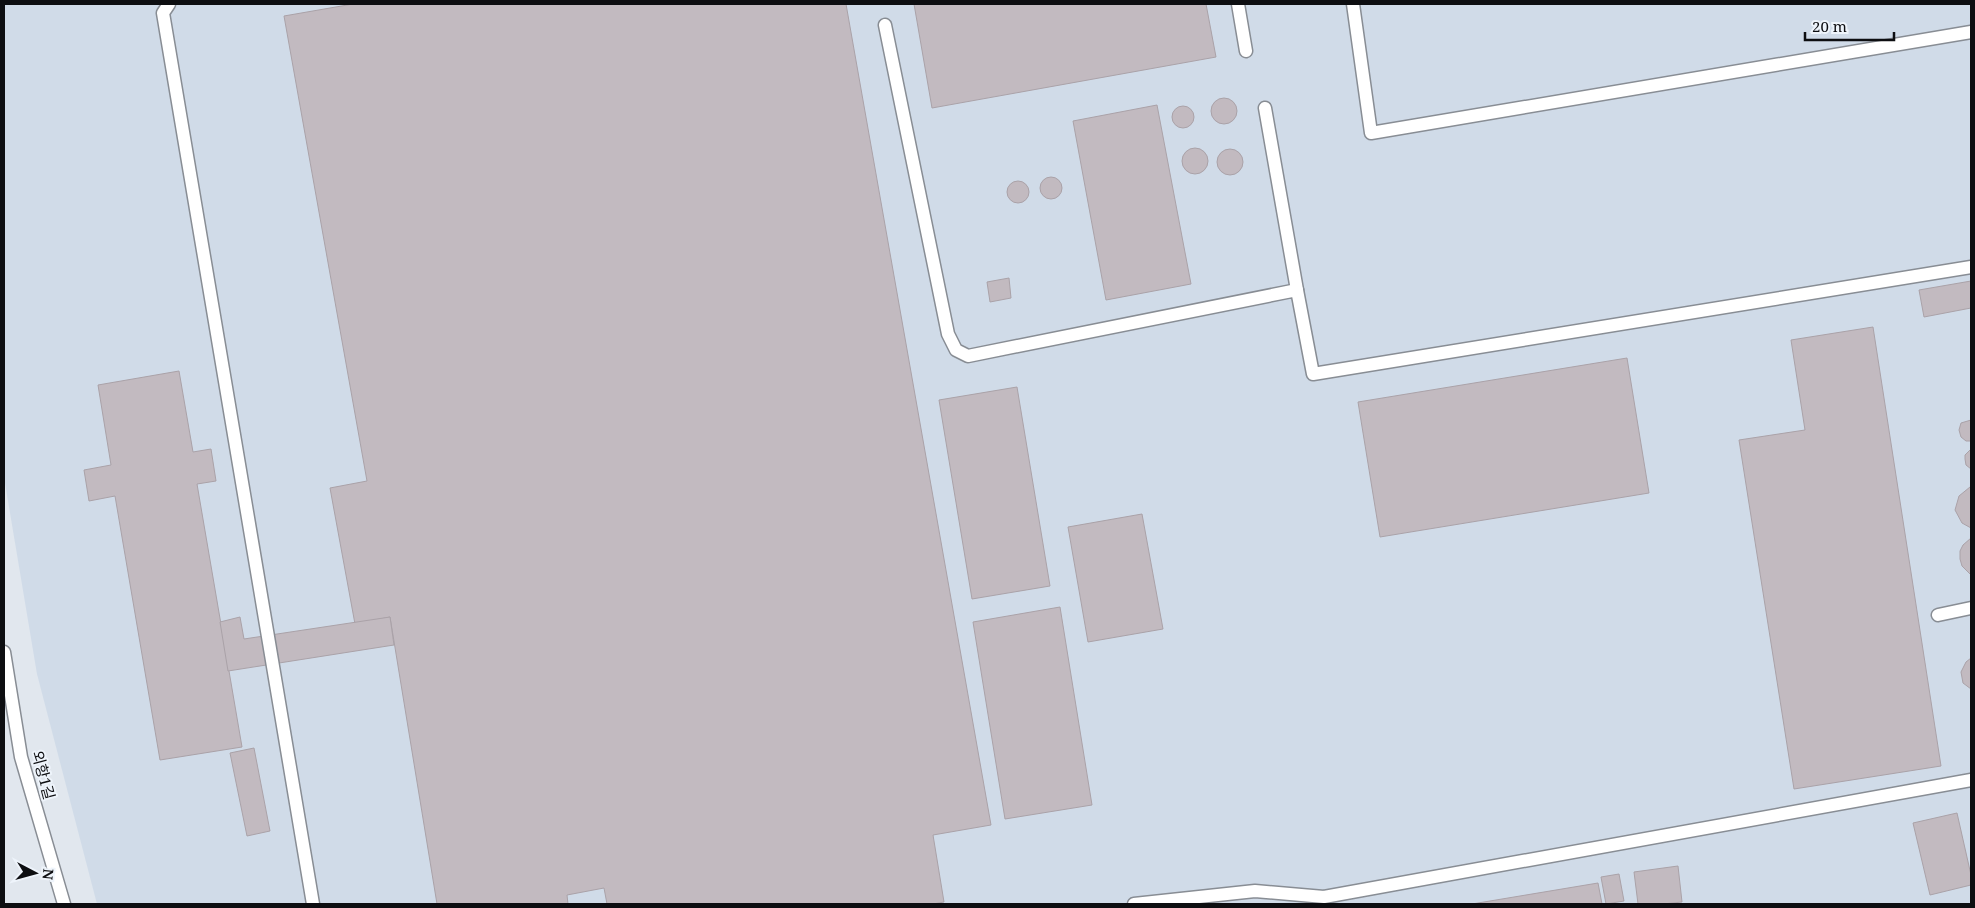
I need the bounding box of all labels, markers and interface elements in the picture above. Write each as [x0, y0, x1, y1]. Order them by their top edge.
scale bar [1805, 10, 1894, 42]
text: 20 m [1812, 16, 1847, 36]
street label: 외항1길 [28, 748, 60, 802]
north arrow [10, 848, 60, 898]
text: N [38, 868, 58, 881]

